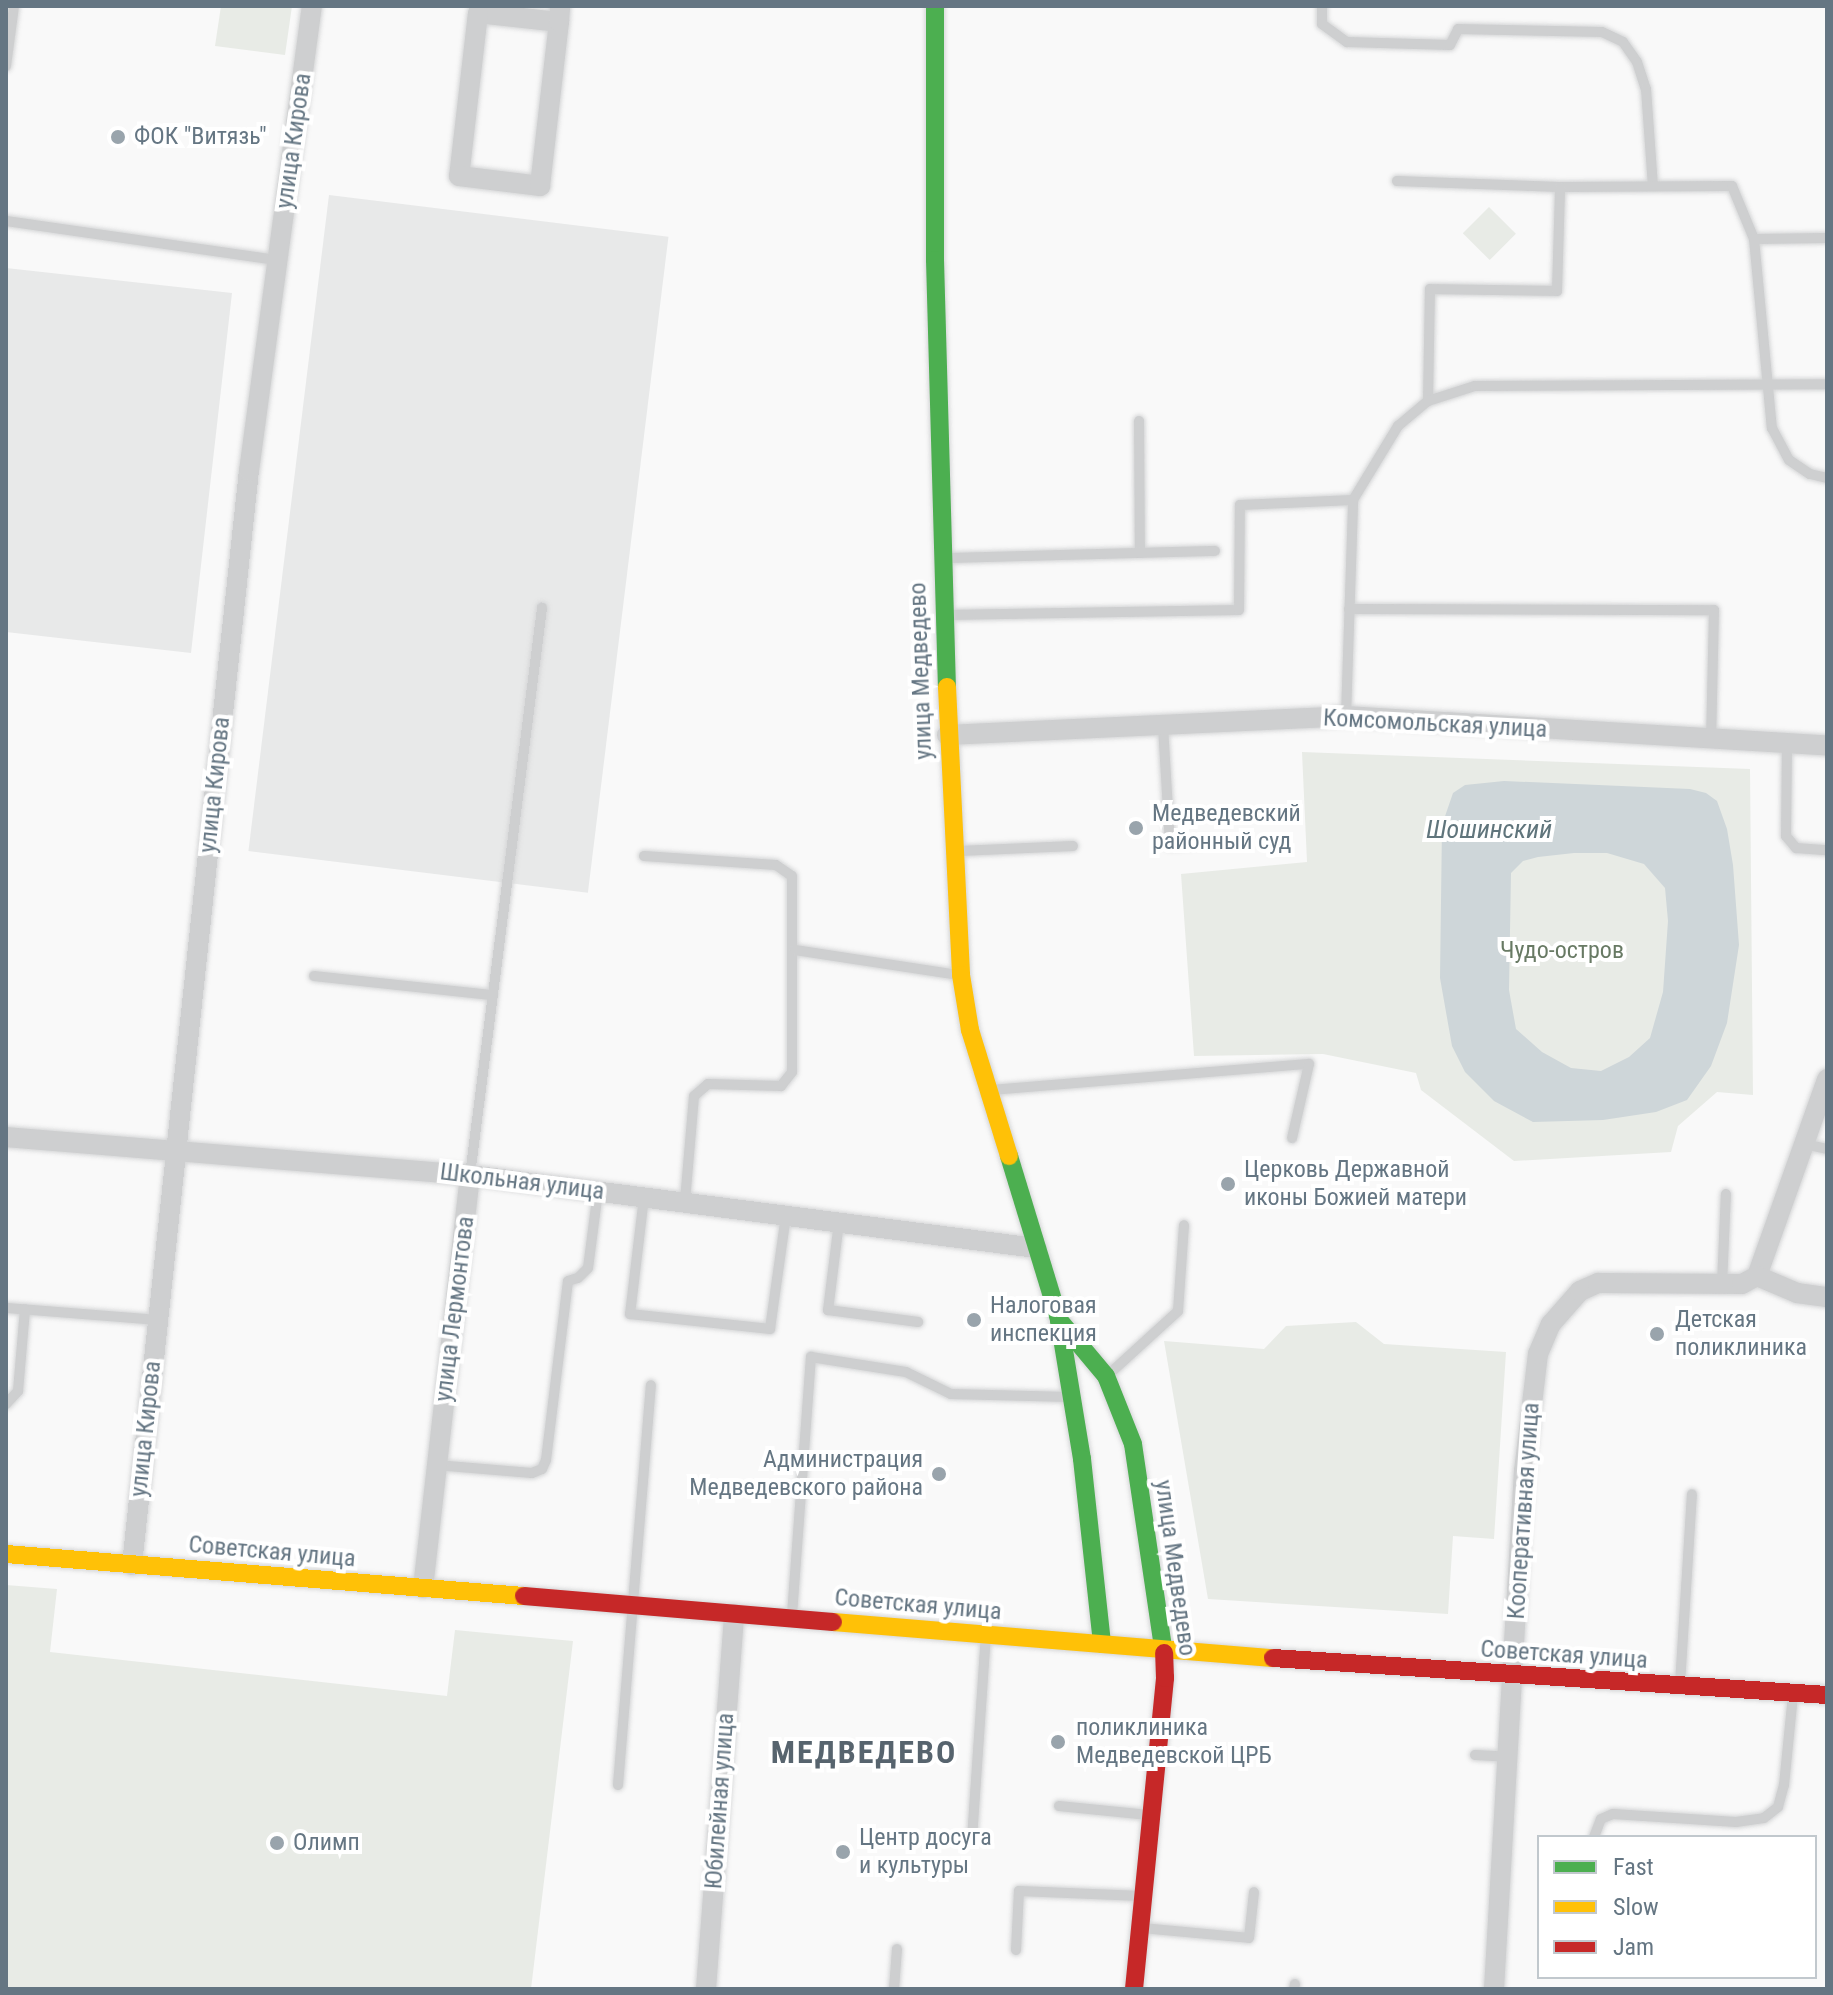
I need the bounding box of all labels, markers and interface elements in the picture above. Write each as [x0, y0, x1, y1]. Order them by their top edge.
street label: улица Кирова [270, 71, 318, 211]
place label: ФОК "Витязь" [134, 123, 267, 151]
marker: ФОК "Витязь" [109, 128, 127, 146]
street label: улица Медведево [904, 582, 938, 760]
street label: Комсомольская улица [1322, 704, 1548, 744]
street label: улица Кирова [194, 716, 236, 854]
place label: Медведевский районный суд [1152, 800, 1301, 856]
water label: Шошинский [1426, 814, 1552, 846]
marker: Медведевский районный суд [1127, 819, 1145, 837]
park label: Чудо-остров [1500, 937, 1624, 965]
place label: Церковь Державной иконы Божией матери [1244, 1156, 1467, 1212]
street label: Школьная улица [438, 1158, 606, 1206]
marker: Церковь Державной иконы Божией матери [1219, 1175, 1237, 1193]
street label: улица Лермонтова [429, 1215, 481, 1403]
place label: Налоговая инспекция [990, 1292, 1097, 1348]
place label: Детская поликлиника [1675, 1306, 1807, 1362]
marker: Налоговая инспекция [965, 1311, 983, 1329]
marker: Детская поликлиника [1646, 1323, 1668, 1345]
street label: улица Кирова [125, 1360, 167, 1498]
street label: Кооперативная улица [1502, 1402, 1546, 1620]
place label: Администрация Медведевского района [689, 1446, 923, 1502]
marker: Администрация Медведевского района [930, 1465, 948, 1483]
street label: улица Медведево [1148, 1478, 1202, 1658]
street label: Советская улица [187, 1530, 357, 1574]
street label: Советская улица [833, 1583, 1003, 1627]
street label: Советская улица [1480, 1635, 1648, 1675]
street label: Юбилейная улица [699, 1712, 741, 1890]
place label: поликлиника Медведевской ЦРБ [1076, 1714, 1272, 1770]
marker: поликлиника Медведевской ЦРБ [1047, 1731, 1069, 1753]
district label: МЕДВЕДЕВО [771, 1733, 957, 1771]
place label: Центр досуга и культуры [859, 1824, 992, 1880]
place label: Олимп [293, 1829, 360, 1857]
marker: Олимп [268, 1834, 286, 1852]
legend [1537, 1835, 1817, 1979]
marker: Центр досуга и культуры [834, 1843, 852, 1861]
text: Fast [1613, 1853, 1654, 1881]
text: Slow [1613, 1893, 1659, 1921]
text: Jam [1613, 1933, 1654, 1961]

